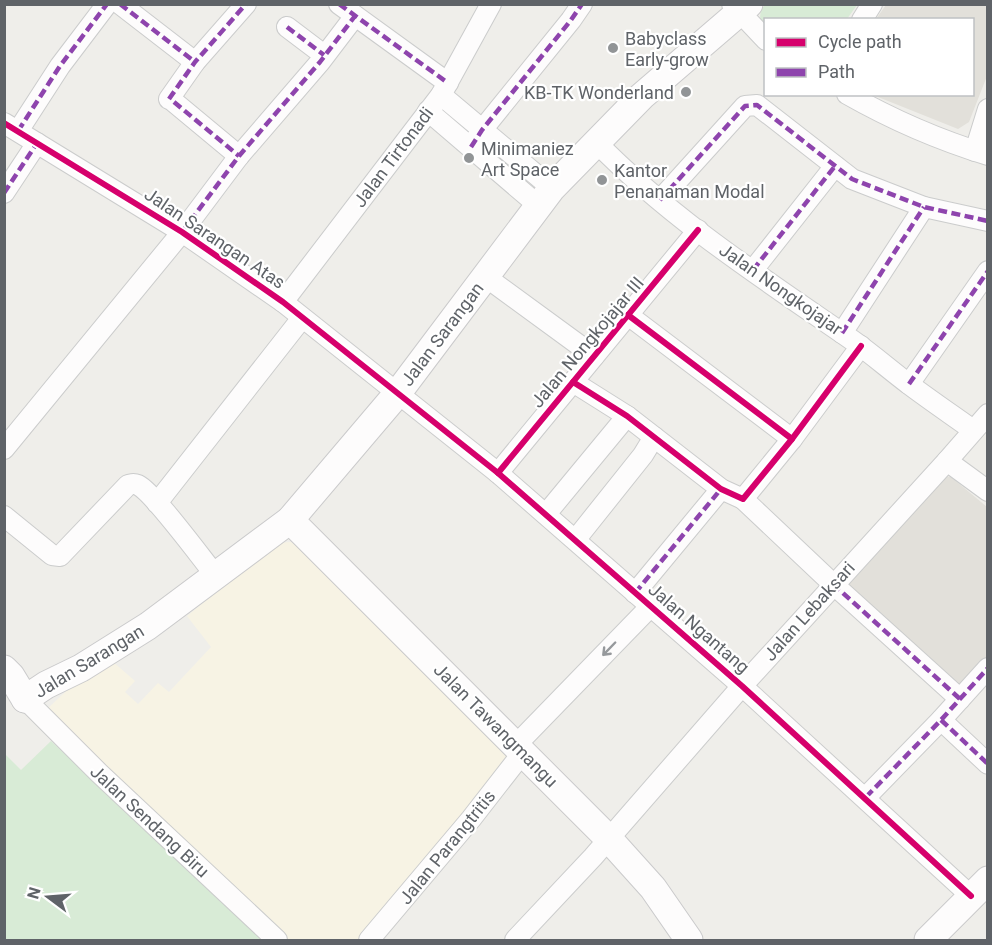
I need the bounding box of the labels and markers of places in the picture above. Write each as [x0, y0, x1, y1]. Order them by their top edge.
place label: Babyclass Early-grow [625, 28, 709, 70]
marker: Babyclass Early-grow [606, 41, 620, 55]
place label: KB-TK Wonderland [524, 82, 674, 103]
marker: KB-TK Wonderland [679, 85, 693, 99]
place label: Minimaniez Art Space [481, 138, 574, 180]
marker: Minimaniez Art Space [462, 151, 476, 165]
place label: Kantor Penanaman Modal [614, 160, 765, 202]
marker: Kantor Penanaman Modal [595, 173, 609, 187]

